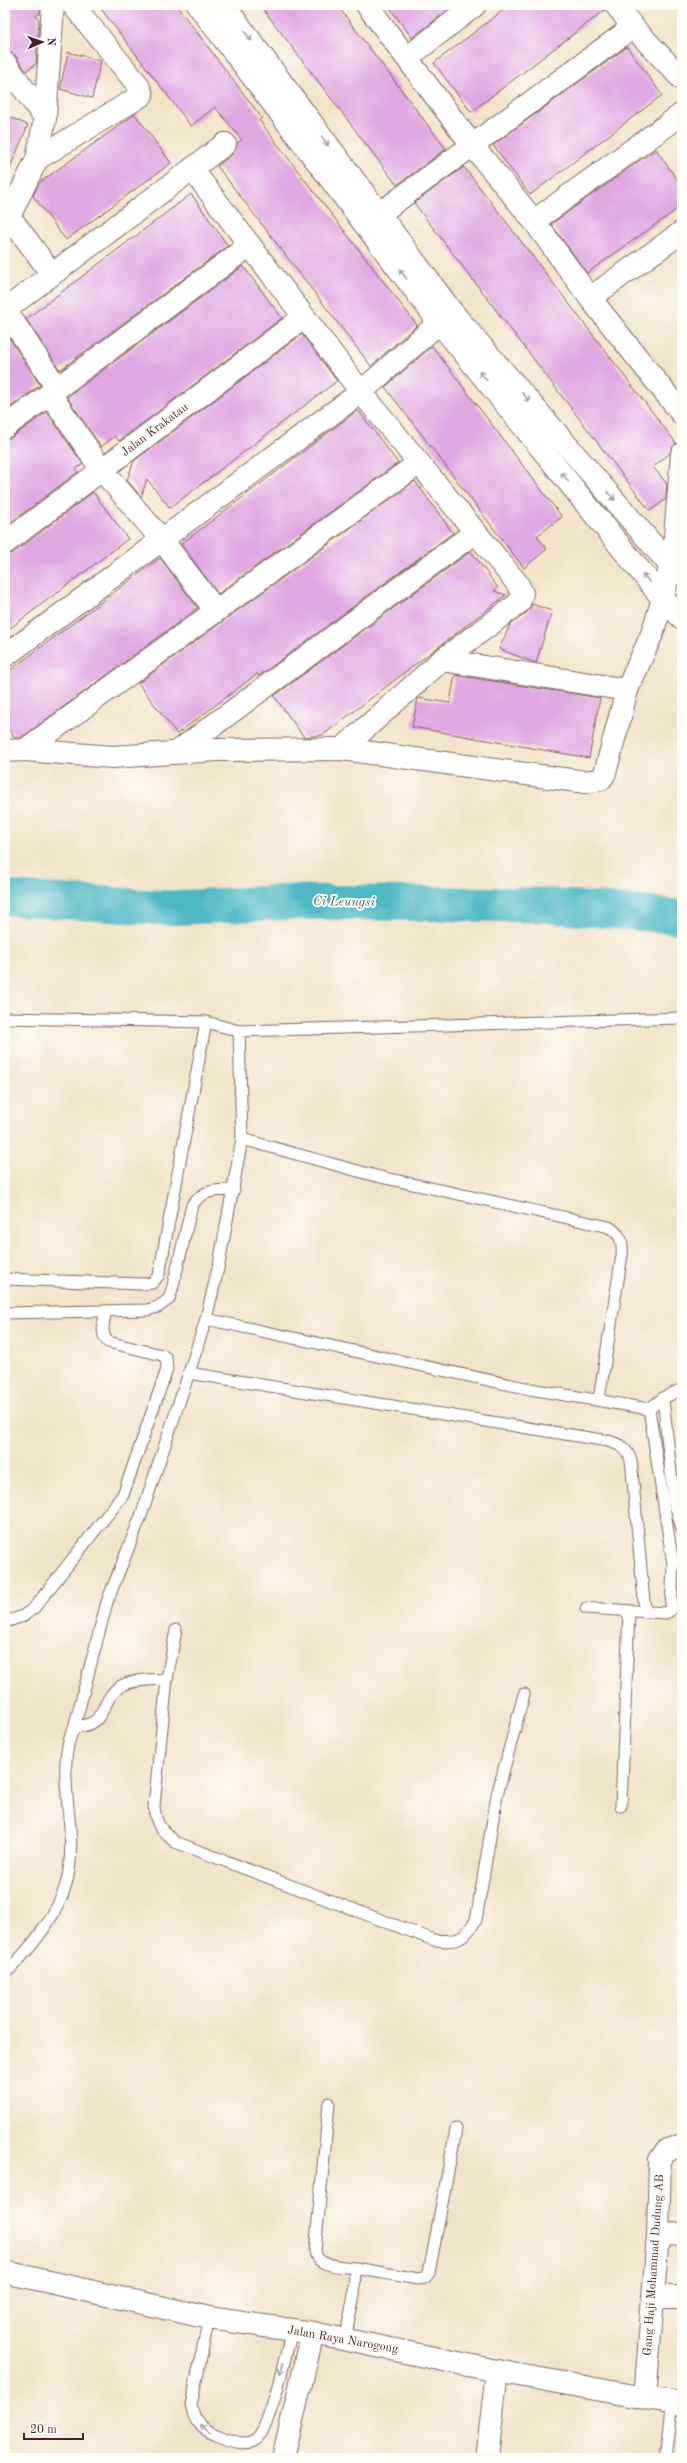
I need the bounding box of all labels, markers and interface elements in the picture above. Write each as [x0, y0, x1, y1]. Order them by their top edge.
north arrow [22, 22, 62, 62]
one-way arrow [243, 31, 252, 42]
text: N [45, 37, 56, 47]
one-way arrow [321, 135, 329, 146]
one-way arrow [398, 268, 407, 279]
one-way arrow [479, 371, 487, 382]
one-way arrow [521, 392, 530, 403]
street label: Jalan Krakatau [119, 401, 191, 459]
one-way arrow [560, 472, 569, 483]
one-way arrow [606, 490, 615, 501]
one-way arrow [642, 573, 651, 584]
water label: Ci Leungsi [313, 895, 376, 909]
street label: Gang Haji Mohammad Dudung AB [642, 2174, 666, 2356]
street label: Jalan Raya Narogong [287, 2324, 400, 2356]
one-way arrow [277, 2362, 284, 2375]
scale bar [24, 2415, 83, 2441]
text: 20 m [30, 2424, 57, 2436]
one-way arrow [200, 2425, 211, 2433]

